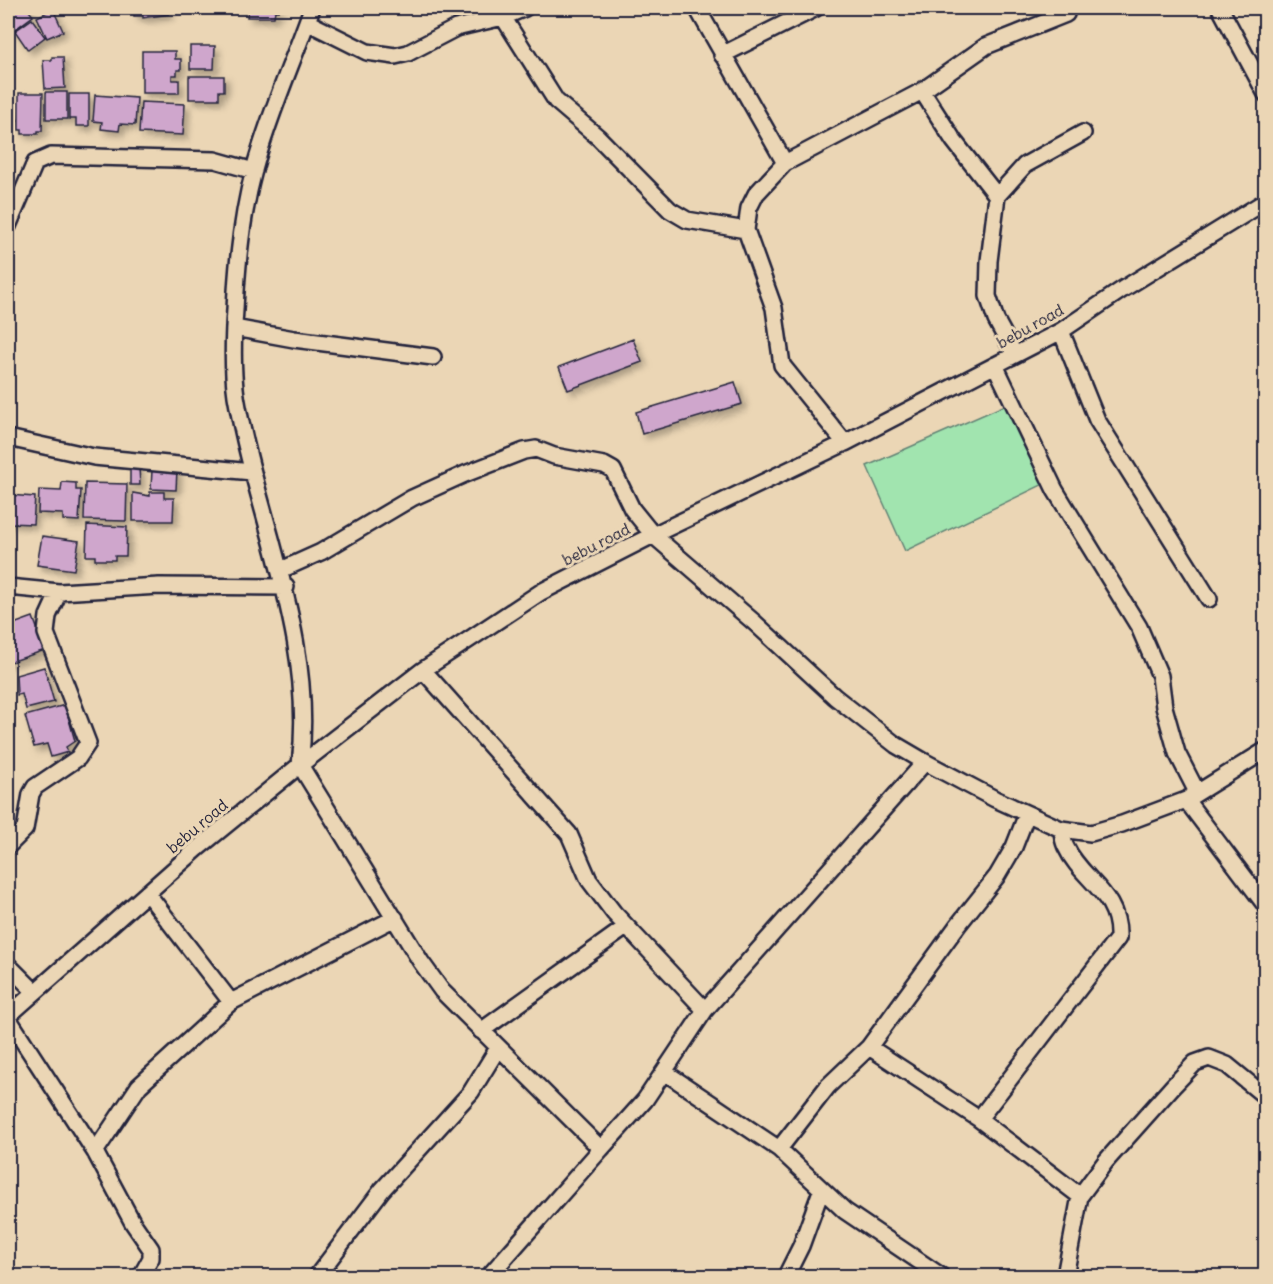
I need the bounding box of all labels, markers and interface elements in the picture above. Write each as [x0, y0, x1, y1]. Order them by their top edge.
street label: bebu road [993, 299, 1067, 353]
street label: bebu road [559, 518, 633, 570]
street label: bebu road [162, 795, 232, 857]

